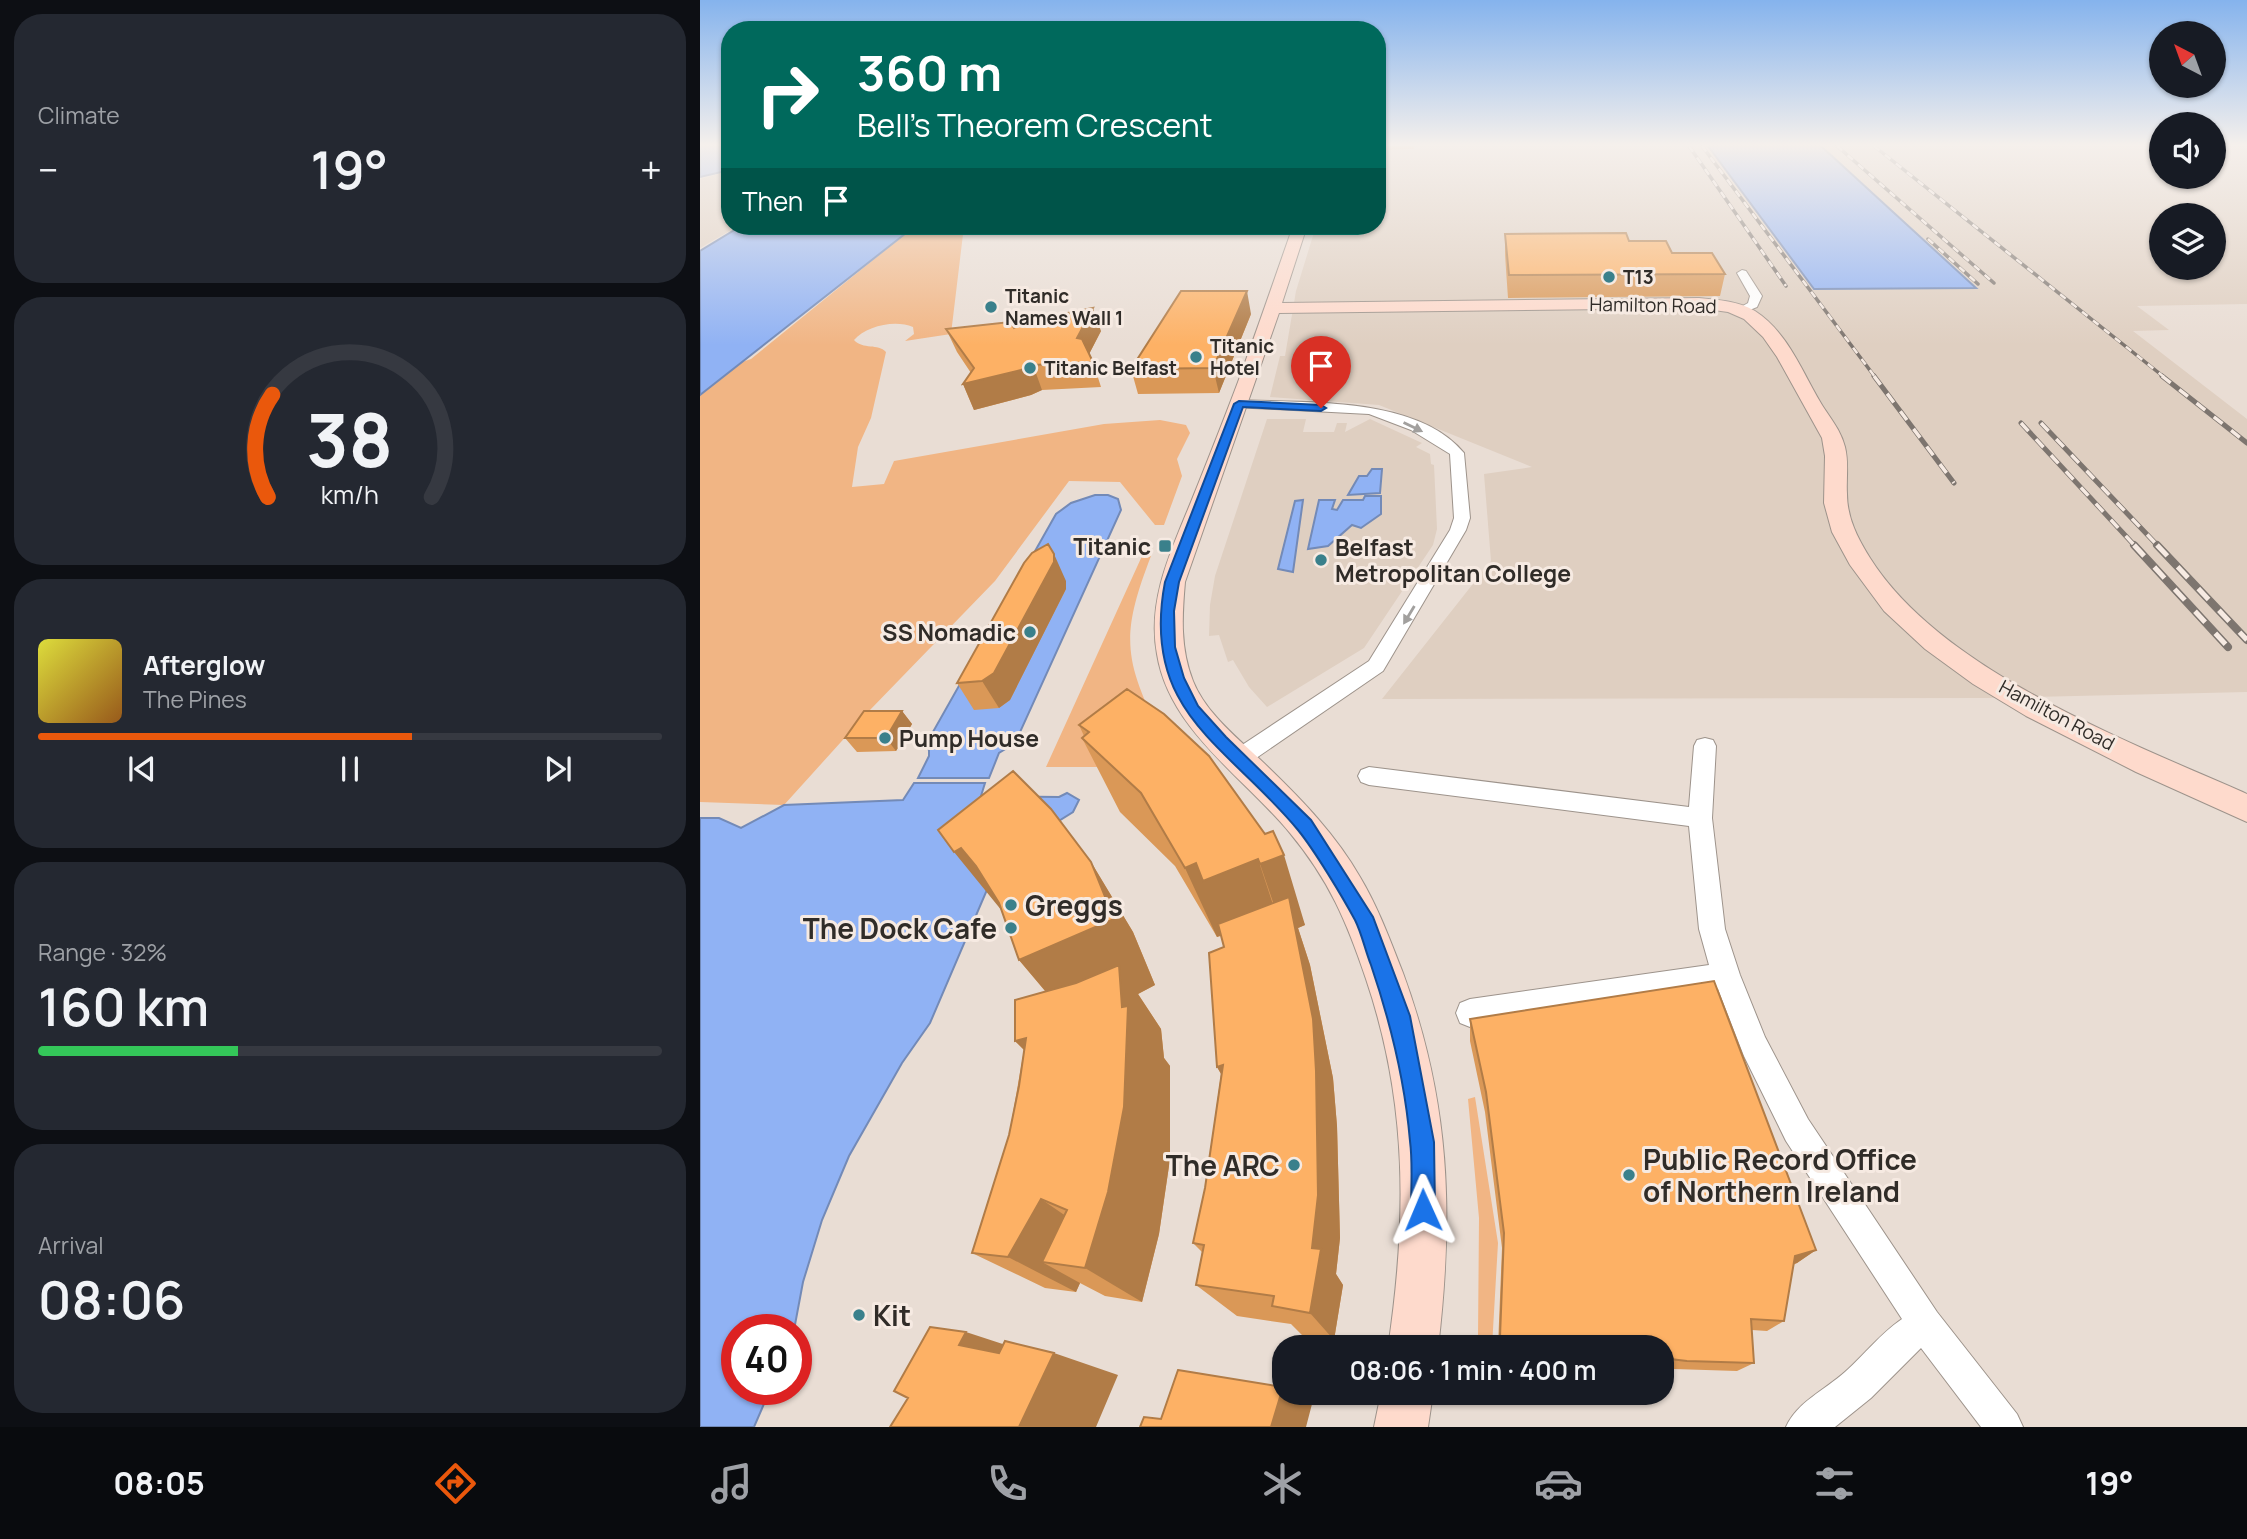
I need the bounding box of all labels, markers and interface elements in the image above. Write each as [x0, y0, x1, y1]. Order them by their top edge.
north arrow [2149, 21, 2226, 98]
map controls [2149, 21, 2226, 280]
text: 360 m [857, 39, 1002, 106]
icon: right [742, 49, 833, 140]
text: Climate [38, 99, 120, 131]
text: Bell's Theorem Crescent [857, 103, 1213, 147]
button: sound [2149, 112, 2226, 189]
text: 19° [310, 134, 388, 205]
text: − [38, 143, 59, 195]
text: + [640, 143, 662, 195]
icon: arrive [817, 182, 855, 220]
text: Then [742, 183, 803, 219]
button: layers [2149, 203, 2226, 280]
place label: T13 [1623, 264, 1654, 290]
marker: T13 [1601, 269, 1617, 285]
place label: Titanic Names Wall 1 [1005, 283, 1123, 331]
street label: Hamilton Road [1589, 291, 1717, 319]
marker: Titanic Names Wall 1 [983, 299, 999, 315]
place label: Titanic Hotel [1210, 333, 1274, 381]
pin [1291, 336, 1351, 408]
icon: arrive [1302, 347, 1340, 385]
marker: Titanic Hotel [1188, 349, 1204, 365]
place label: Titanic Belfast [1044, 355, 1177, 381]
marker: Titanic Belfast [1022, 360, 1038, 376]
text: 38 [307, 389, 393, 489]
one-way arrow [1403, 421, 1423, 432]
text: km/h [321, 477, 379, 512]
place label: Titanic [1073, 530, 1151, 562]
place label: Belfast Metropolitan College [1335, 531, 1571, 589]
marker: Titanic [1157, 538, 1173, 554]
marker: Belfast Metropolitan College [1313, 552, 1329, 568]
one-way arrow [1403, 605, 1415, 624]
place label: SS Nomadic [882, 616, 1016, 648]
marker: SS Nomadic [1022, 624, 1038, 640]
text: Afterglow [143, 647, 265, 683]
street label: Hamilton Road [1995, 674, 2119, 756]
text: The Pines [143, 683, 247, 715]
place label: Pump House [899, 722, 1039, 754]
marker: Pump House [877, 730, 893, 746]
icon: previous [123, 750, 161, 788]
icon: pause [331, 750, 369, 788]
icon: next [539, 750, 577, 788]
place label: Greggs [1025, 886, 1123, 924]
marker: Greggs [1003, 897, 1019, 913]
place label: The Dock Cafe [803, 909, 997, 947]
marker: The Dock Cafe [1003, 920, 1019, 936]
text: Range · 32% [38, 936, 167, 968]
text: 160 km [38, 971, 209, 1042]
place label: Public Record Office of Northern Ireland [1643, 1140, 1917, 1210]
place label: The ARC [1166, 1146, 1280, 1184]
marker: The ARC [1286, 1157, 1302, 1173]
marker: Public Record Office of Northern Ireland [1621, 1167, 1637, 1183]
position arrow [1386, 1173, 1460, 1247]
text: Arrival [38, 1229, 104, 1261]
text: 08:06 [38, 1264, 185, 1335]
place label: Kit [873, 1296, 911, 1334]
marker: Kit [851, 1307, 867, 1323]
speed limit sign: 40 [721, 1314, 812, 1405]
text: 08:06 · 1 min · 400 m [1350, 1352, 1596, 1388]
icon: directions [431, 1459, 480, 1508]
icon: music [707, 1459, 756, 1508]
icon: phone [983, 1459, 1032, 1508]
icon: climate [1258, 1459, 1307, 1508]
icon: car [1534, 1459, 1583, 1508]
icon: filters [1810, 1459, 1859, 1508]
text: 08:05 [113, 1461, 205, 1505]
text: 19° [2085, 1461, 2134, 1505]

